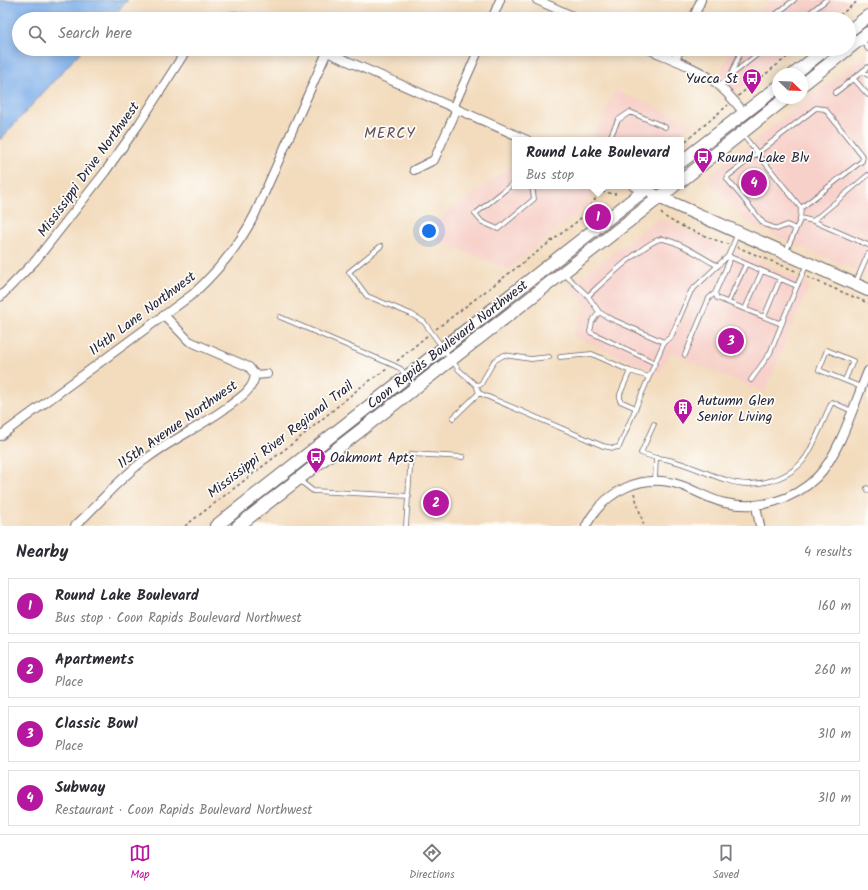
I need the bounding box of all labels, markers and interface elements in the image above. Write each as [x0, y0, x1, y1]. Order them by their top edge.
search box [12, 12, 856, 56]
text: Search here [58, 22, 132, 46]
icon: search [26, 23, 48, 45]
bus stop icon: Yucca St [741, 67, 763, 95]
place label: Yucca St [686, 68, 739, 90]
north arrow [772, 68, 808, 104]
street label: Mississippi Drive Northwest [32, 97, 146, 242]
district label: MERCY [364, 122, 416, 146]
popup [512, 137, 684, 189]
text: Round Lake Boulevard [526, 141, 670, 165]
bus stop icon: Round Lake Blv [692, 146, 714, 174]
place label: Round Lake Blv [717, 147, 809, 169]
text: Bus stop [526, 165, 574, 186]
pin: 4 [741, 168, 767, 198]
pin: 1 [585, 202, 611, 232]
your location [419, 221, 439, 241]
street label: 114th Lane Northwest [84, 266, 201, 361]
street label: Coon Rapids Boulevard Northwest [362, 274, 533, 415]
pin: 3 [718, 326, 744, 356]
street label: 115th Avenue Northwest [113, 375, 243, 475]
street label: Mississippi River Regional Trail [203, 375, 359, 504]
place label: Autumn Glen Senior Living [697, 390, 774, 428]
building icon: Autumn Glen Senior Living [672, 397, 694, 425]
bus stop icon: Oakmont Apts [305, 446, 327, 474]
place label: Oakmont Apts [330, 447, 414, 469]
pin: 2 [423, 488, 449, 518]
text: Nearby [16, 539, 68, 566]
text: 4 results [804, 542, 852, 563]
text: Round Lake Boulevard [55, 584, 199, 608]
text: 1 [28, 596, 32, 617]
text: 160 m [818, 596, 851, 617]
text: Bus stop · Coon Rapids Boulevard Northwest [55, 608, 302, 629]
text: Apartments [55, 648, 134, 672]
text: 2 [26, 660, 34, 681]
text: 260 m [814, 660, 851, 681]
text: Place [55, 672, 83, 693]
text: Classic Bowl [55, 712, 138, 736]
text: 3 [26, 724, 34, 745]
text: 310 m [817, 724, 851, 745]
text: Place [55, 736, 83, 757]
text: Subway [55, 776, 105, 800]
text: 4 [26, 788, 34, 809]
text: 310 m [817, 788, 851, 809]
text: Restaurant · Coon Rapids Boulevard Northwest [55, 800, 312, 821]
tab: Map [129, 842, 151, 884]
tab: Directions [409, 842, 455, 884]
tab: Saved [713, 842, 739, 884]

